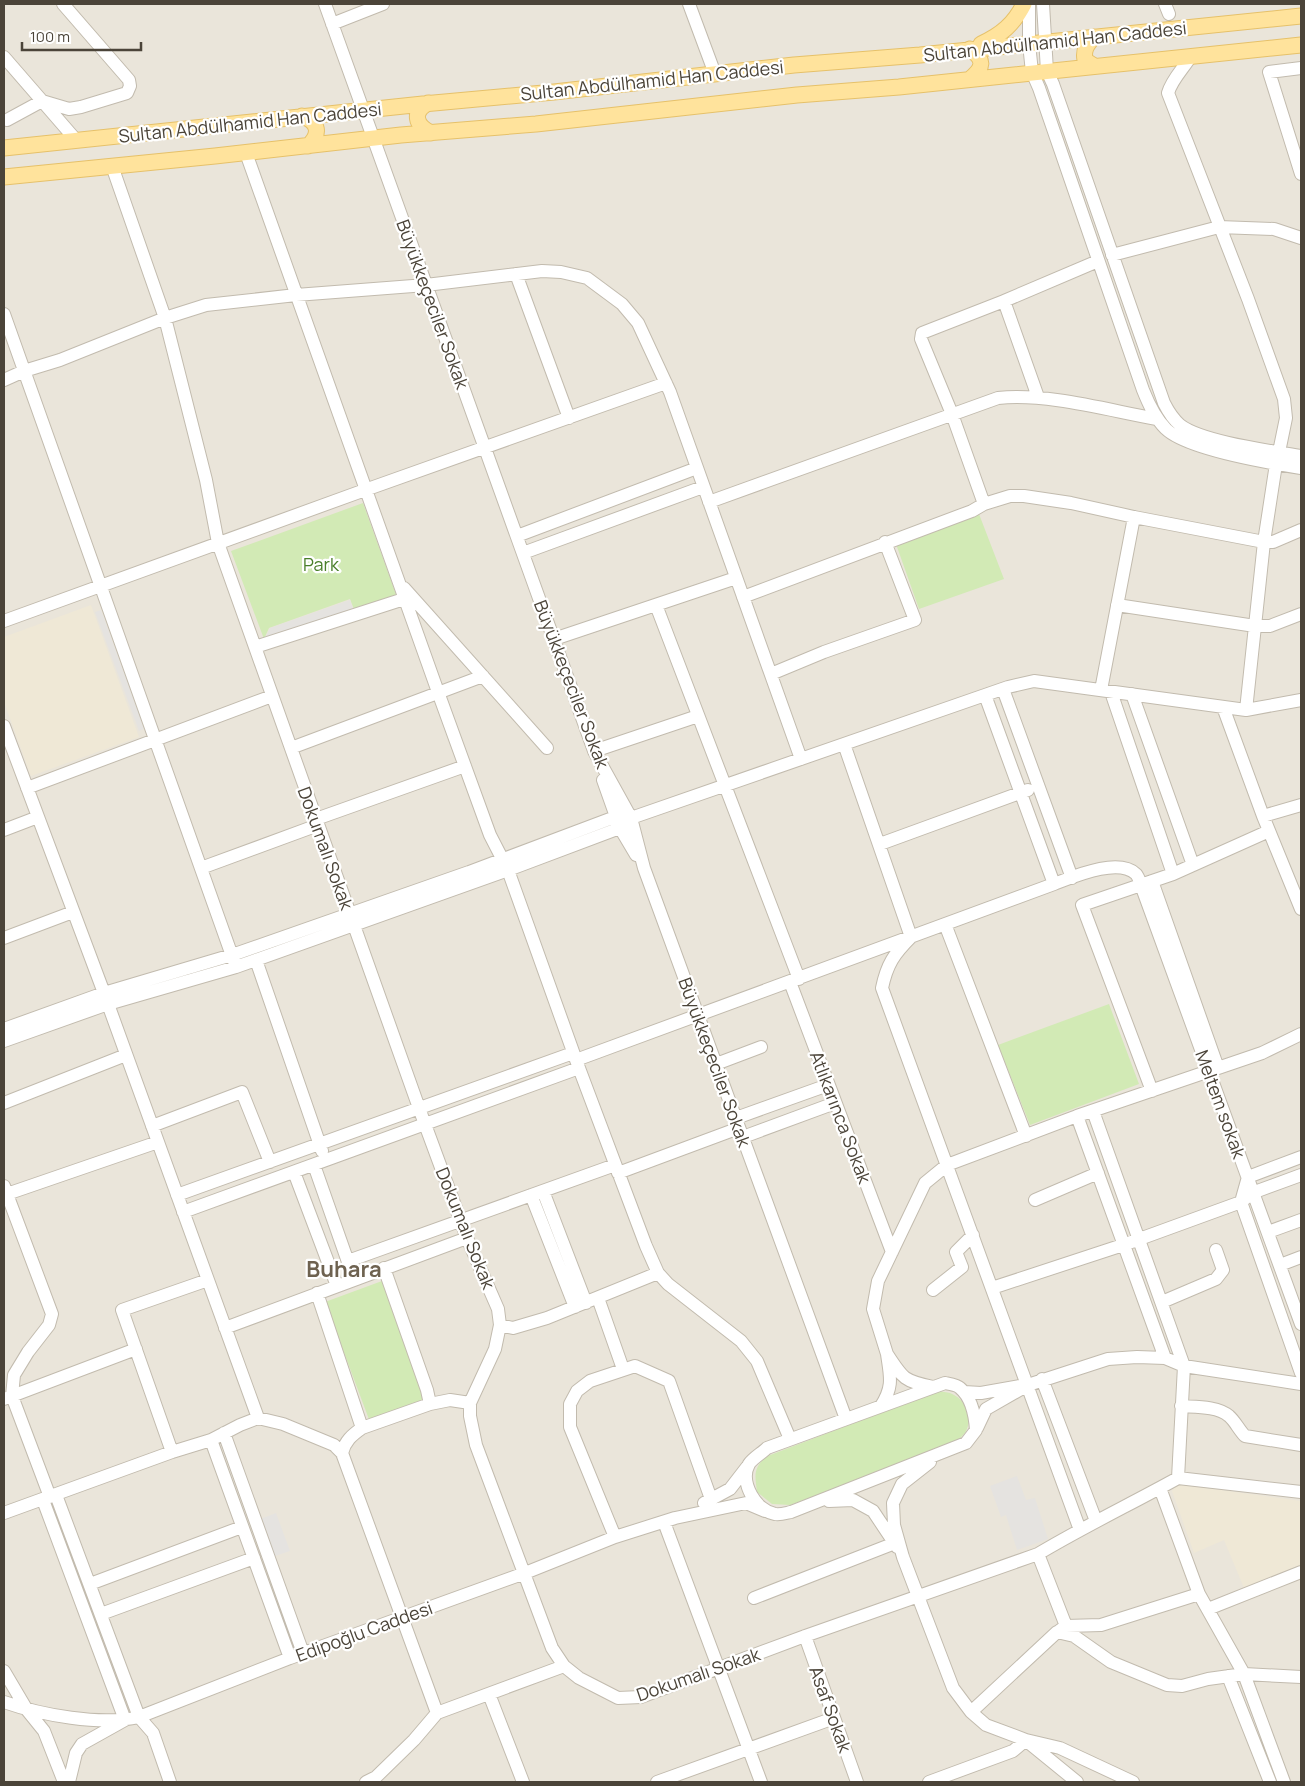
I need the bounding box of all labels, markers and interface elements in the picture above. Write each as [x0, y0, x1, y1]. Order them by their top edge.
street label: Sultan Abdülhamid Han Caddesi [922, 15, 1188, 67]
scale bar [22, 20, 141, 52]
text: 100 m [30, 26, 70, 47]
street label: Sultan Abdülhamid Han Caddesi [519, 54, 785, 106]
street label: Sultan Abdülhamid Han Caddesi [117, 96, 383, 148]
street label: Büyükkeçeciler Sokak [391, 216, 475, 393]
park label: Park [303, 552, 340, 576]
street label: Büyükkeçeciler Sokak [529, 596, 616, 773]
street label: Dokumalı Sokak [293, 783, 360, 914]
street label: Büyükkeçeciler Sokak [673, 974, 757, 1151]
street label: Meltem sokak [1190, 1046, 1252, 1163]
street label: Atlıkarınca Sokak [805, 1047, 878, 1188]
street label: Dokumalı Sokak [431, 1164, 502, 1293]
district label: Buhara [306, 1254, 382, 1284]
street label: Edipoğlu Caddesi [292, 1595, 436, 1667]
street label: Dokumalı Sokak [633, 1641, 764, 1706]
street label: Asaf Sokak [804, 1662, 858, 1757]

